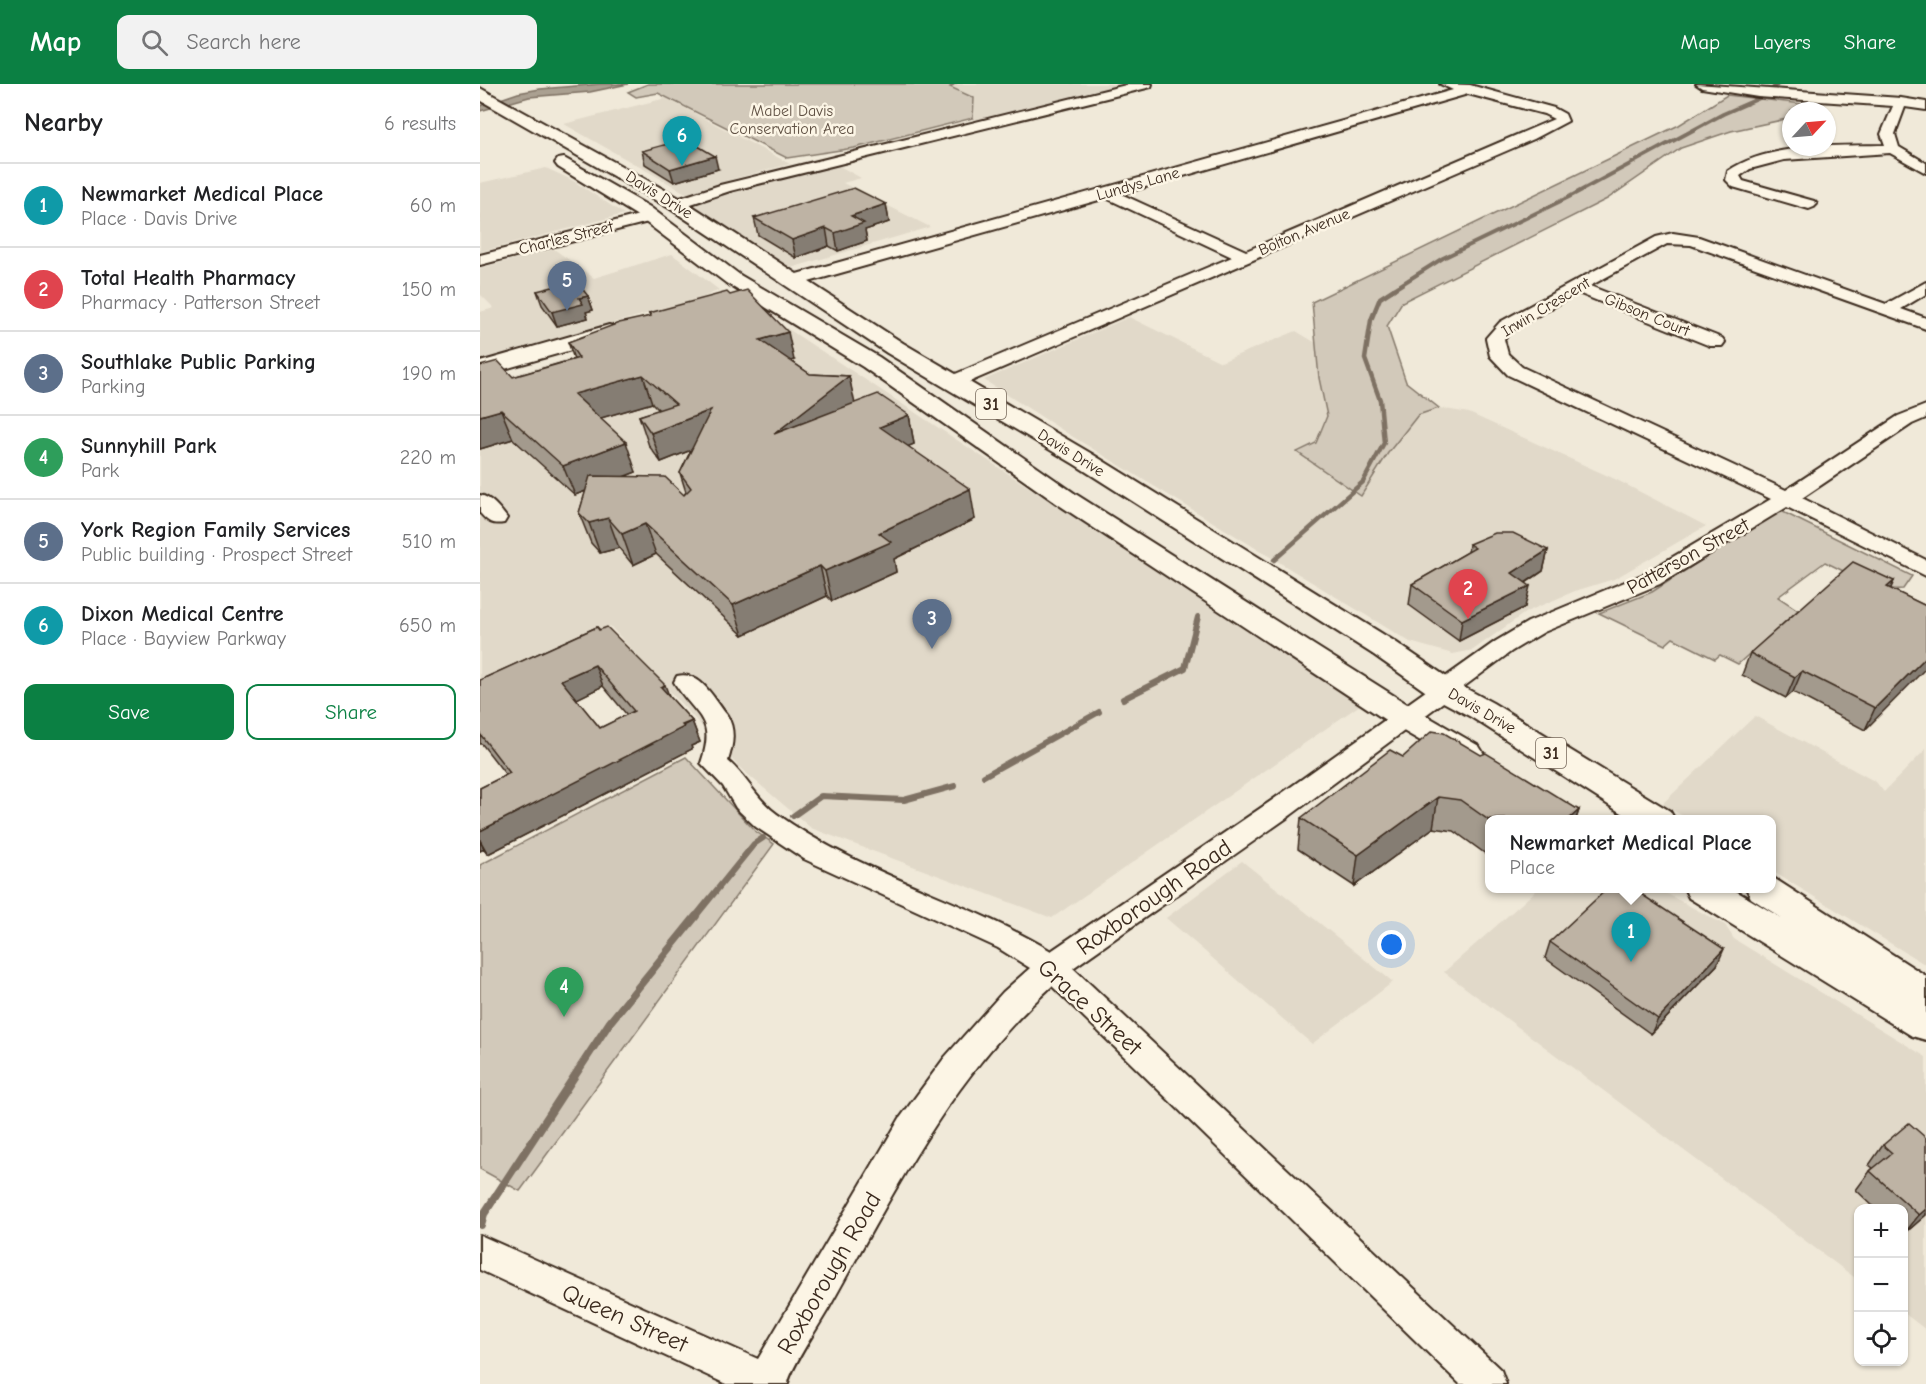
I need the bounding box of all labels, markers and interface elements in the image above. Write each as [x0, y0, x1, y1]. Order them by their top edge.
search box [117, 15, 537, 69]
text: Map [30, 26, 81, 58]
icon: search [138, 26, 171, 59]
text: Search here [186, 29, 301, 55]
text: Map [1681, 30, 1720, 54]
text: Layers [1753, 30, 1811, 54]
text: Share [1844, 30, 1896, 54]
park label: Mabel Davis Conservation Area [729, 102, 855, 138]
north arrow [1782, 102, 1836, 156]
text: Nearby [24, 108, 103, 138]
text: 6 results [384, 112, 456, 135]
pin: 6 [662, 116, 702, 166]
street label: Lundys Lane [1095, 164, 1181, 204]
street label: Davis Drive [622, 167, 696, 223]
text: Newmarket Medical Place [81, 181, 323, 207]
text: 1 [40, 194, 47, 217]
text: 60 m [410, 194, 456, 217]
street label: Bolton Avenue [1256, 205, 1352, 259]
text: Place · Davis Drive [81, 207, 237, 230]
street label: Charles Street [517, 217, 615, 258]
pin: 5 [548, 262, 586, 311]
text: Total Health Pharmacy [81, 265, 295, 291]
street label: Irwin Crescent [1499, 273, 1594, 340]
text: 2 [39, 278, 48, 301]
text: 150 m [402, 278, 456, 301]
street label: Gibson Court [1602, 290, 1693, 340]
text: Pharmacy · Patterson Street [81, 291, 320, 314]
text: Southlake Public Parking [81, 349, 316, 375]
text: 3 [39, 362, 48, 385]
text: 190 m [402, 362, 456, 385]
text: Parking [81, 375, 146, 398]
road number: 31 [976, 389, 1006, 419]
street label: Davis Drive [1034, 425, 1108, 481]
text: Sunnyhill Park [81, 433, 216, 459]
text: 4 [39, 446, 48, 469]
text: 220 m [400, 446, 456, 469]
text: Park [81, 459, 119, 482]
street label: Patterson Street [1623, 512, 1754, 599]
text: York Region Family Services [81, 517, 350, 543]
text: 5 [38, 530, 49, 553]
text: 510 m [402, 530, 456, 553]
text: Public building · Prospect Street [81, 543, 352, 566]
pin: 2 [1448, 570, 1488, 619]
pin: 3 [912, 600, 952, 649]
text: Dixon Medical Centre [81, 601, 284, 627]
text: 6 [38, 614, 49, 637]
text: 650 m [399, 614, 456, 637]
text: Place · Bayview Parkway [81, 627, 286, 650]
button: Save [24, 684, 234, 740]
button: Share [246, 684, 456, 740]
street label: Davis Drive [1445, 684, 1519, 738]
road number: 31 [1536, 738, 1566, 768]
popup [1485, 815, 1776, 893]
text: Newmarket Medical Place [1509, 830, 1752, 856]
street label: Roxborough Road [1071, 833, 1237, 961]
text: Place [1509, 856, 1555, 879]
pin: 1 [1612, 912, 1650, 962]
your location [1377, 930, 1406, 959]
street label: Grace Street [1032, 953, 1149, 1062]
pin: 4 [544, 968, 584, 1017]
street label: Roxborough Road [771, 1187, 887, 1359]
map controls [1854, 1204, 1908, 1366]
button: + [1854, 1204, 1908, 1258]
button: − [1854, 1258, 1908, 1312]
street label: Queen Street [558, 1278, 693, 1359]
button: locate [1854, 1312, 1908, 1366]

